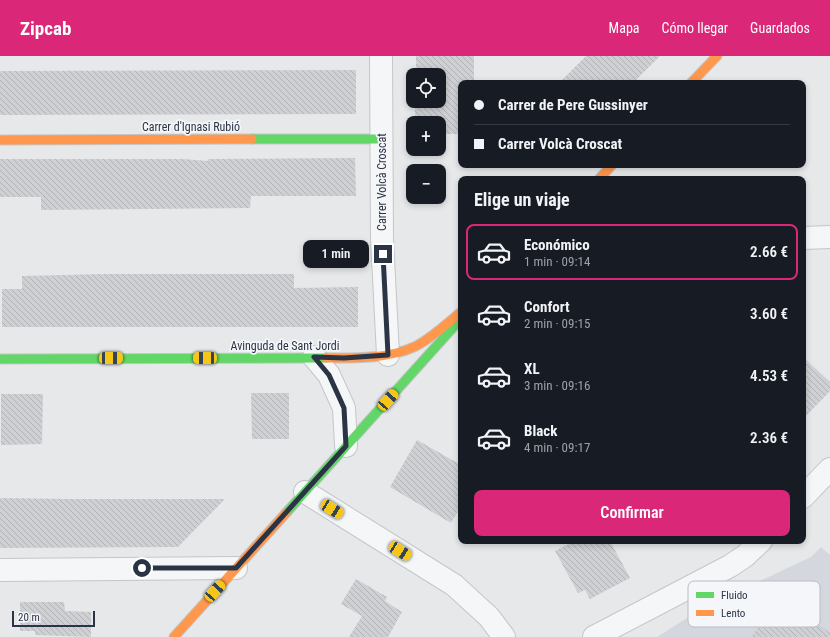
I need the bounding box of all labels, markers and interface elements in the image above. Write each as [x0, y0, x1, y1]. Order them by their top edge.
text: Zipcab [20, 17, 71, 40]
text: Mapa [609, 20, 640, 36]
text: Cómo llegar [662, 20, 728, 36]
text: Guardados [750, 20, 810, 36]
map controls [406, 68, 446, 204]
button: locate [406, 68, 446, 108]
text: Carrer de Pere Gussinyer [498, 96, 648, 114]
button: + [406, 116, 446, 156]
street label: Carrer d'Ignasi Rubió [142, 120, 240, 134]
street label: Carrer Volcà Croscat [375, 133, 389, 231]
text: Carrer Volcà Croscat [498, 135, 622, 153]
button: − [406, 164, 446, 204]
text: Elige un viaje [474, 189, 570, 210]
icon: car [476, 234, 512, 270]
text: Económico [524, 236, 590, 254]
callout: 1 min [303, 240, 369, 268]
text: 2.66 € [750, 243, 788, 261]
route end [374, 245, 392, 263]
text: 1 min [322, 246, 350, 261]
text: 1 min · 09:14 [524, 254, 590, 269]
icon: car [476, 296, 512, 332]
text: Confort [524, 298, 570, 316]
text: 3.60 € [750, 305, 788, 323]
text: 2 min · 09:15 [524, 316, 590, 331]
street label: Avinguda de Sant Jordi [231, 339, 340, 353]
car [99, 352, 123, 364]
car [193, 352, 217, 364]
icon: car [476, 358, 512, 394]
text: XL [524, 360, 540, 378]
text: 4.53 € [750, 367, 788, 385]
text: 3 min · 09:16 [524, 378, 590, 393]
car [376, 387, 400, 413]
icon: car [476, 420, 512, 456]
text: Black [524, 422, 557, 440]
text: 2.36 € [750, 429, 788, 447]
text: 4 min · 09:17 [524, 440, 590, 455]
button: Confirmar [474, 490, 790, 536]
car [319, 498, 345, 520]
car [387, 540, 413, 562]
route start [133, 559, 151, 577]
car [203, 578, 227, 604]
legend [688, 581, 820, 627]
text: Fluido [721, 589, 748, 602]
text: Lento [721, 607, 746, 620]
scale bar [12, 609, 95, 628]
text: 20 m [18, 611, 40, 624]

